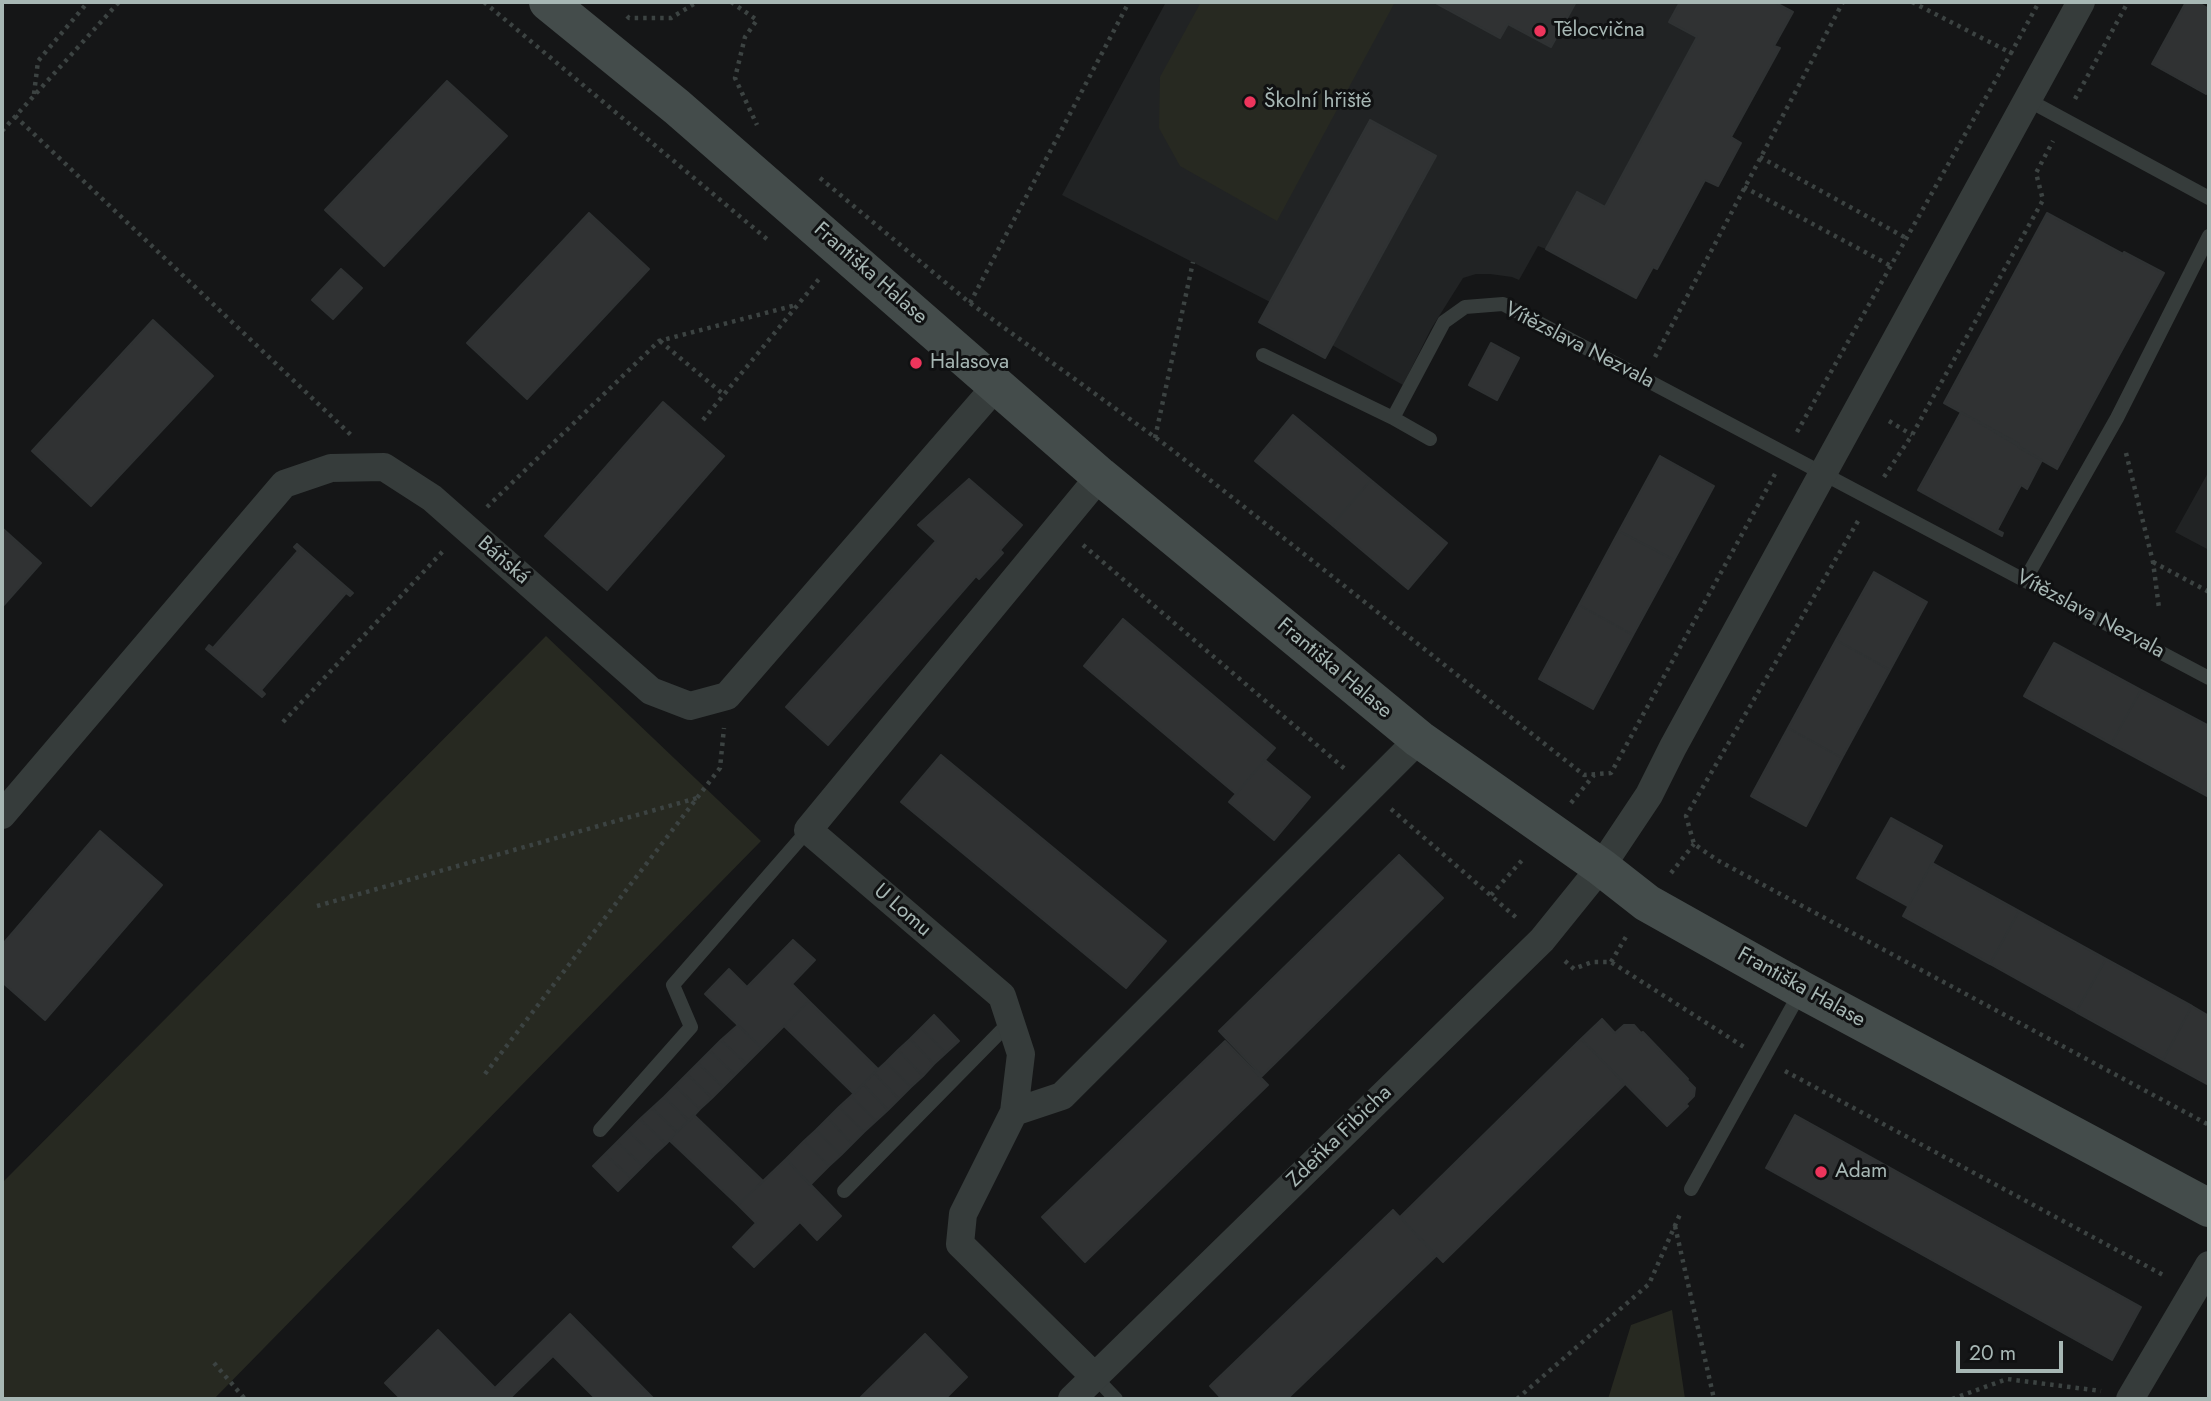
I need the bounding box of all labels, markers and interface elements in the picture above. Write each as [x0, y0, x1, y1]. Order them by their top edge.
place label: Tělocvična [1554, 18, 1645, 44]
marker: Tělocvična [1532, 23, 1548, 39]
place label: Školní hřiště [1264, 89, 1372, 115]
marker: Školní hřiště [1242, 94, 1258, 110]
street label: Františka Halase [808, 218, 932, 330]
street label: Vítězslava Nezvala [1500, 297, 1658, 395]
place label: Halasova [930, 350, 1009, 376]
marker: Halasova [908, 355, 924, 371]
street label: Báňská [472, 532, 534, 590]
street label: Vítězslava Nezvala [2011, 565, 2169, 665]
street label: Františka Halase [1271, 614, 1397, 724]
street label: U Lomu [868, 879, 936, 943]
street label: Františka Halase [1733, 942, 1869, 1034]
street label: Zdeňka Fibicha [1283, 1081, 1397, 1193]
place label: Adam [1835, 1159, 1887, 1185]
marker: Adam [1813, 1164, 1829, 1180]
scale bar [1959, 1328, 2066, 1372]
text: 20 m [1969, 1338, 2016, 1368]

